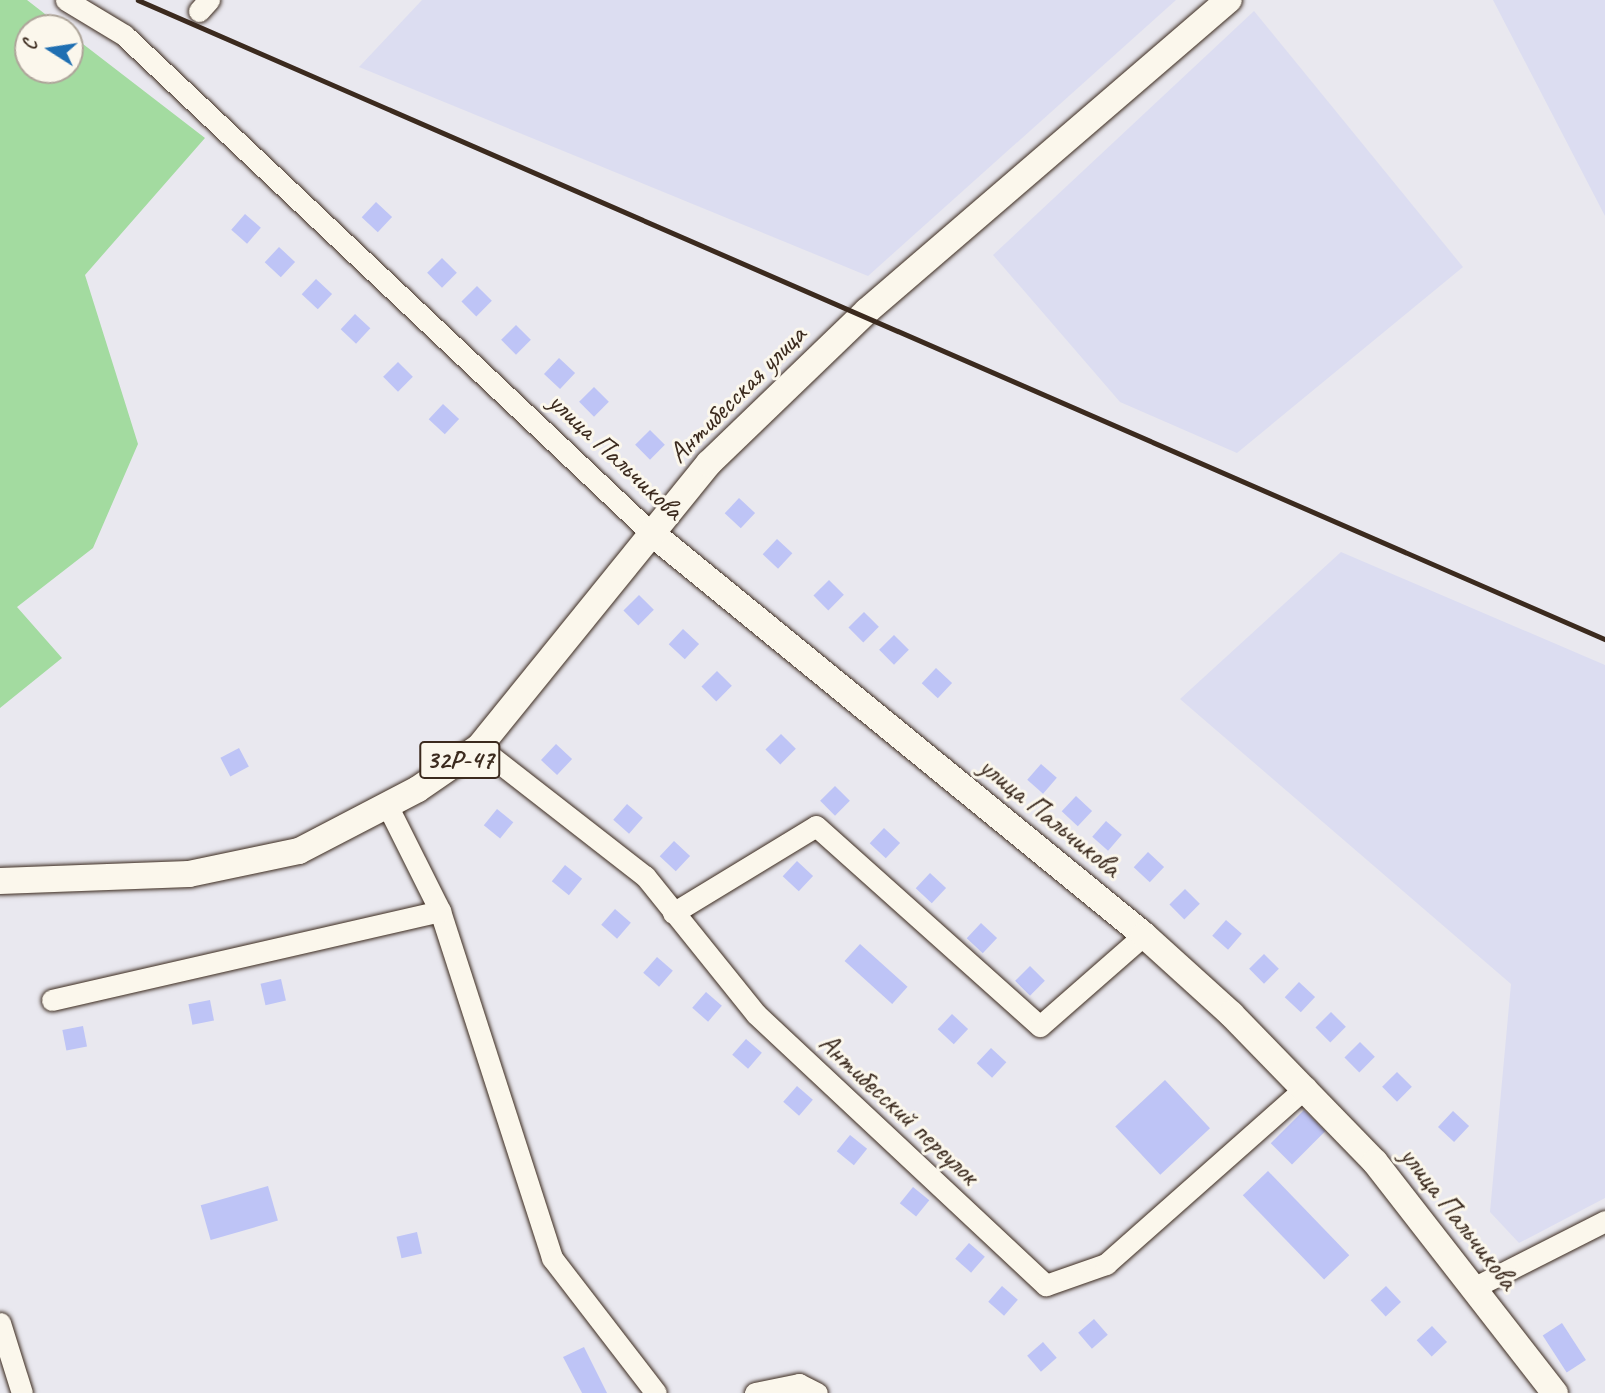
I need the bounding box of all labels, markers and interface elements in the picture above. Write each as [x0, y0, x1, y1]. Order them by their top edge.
north arrow [14, 14, 84, 84]
text: С [18, 38, 43, 52]
street label: Антибесская улица [661, 318, 813, 470]
street label: улица Пальчикова [542, 386, 690, 526]
road number: 32Р-47 [418, 738, 502, 782]
street label: улица Пальчикова [973, 750, 1127, 884]
street label: Антибесский переулок [812, 1026, 986, 1192]
street label: улица Пальчикова [1393, 1141, 1525, 1295]

